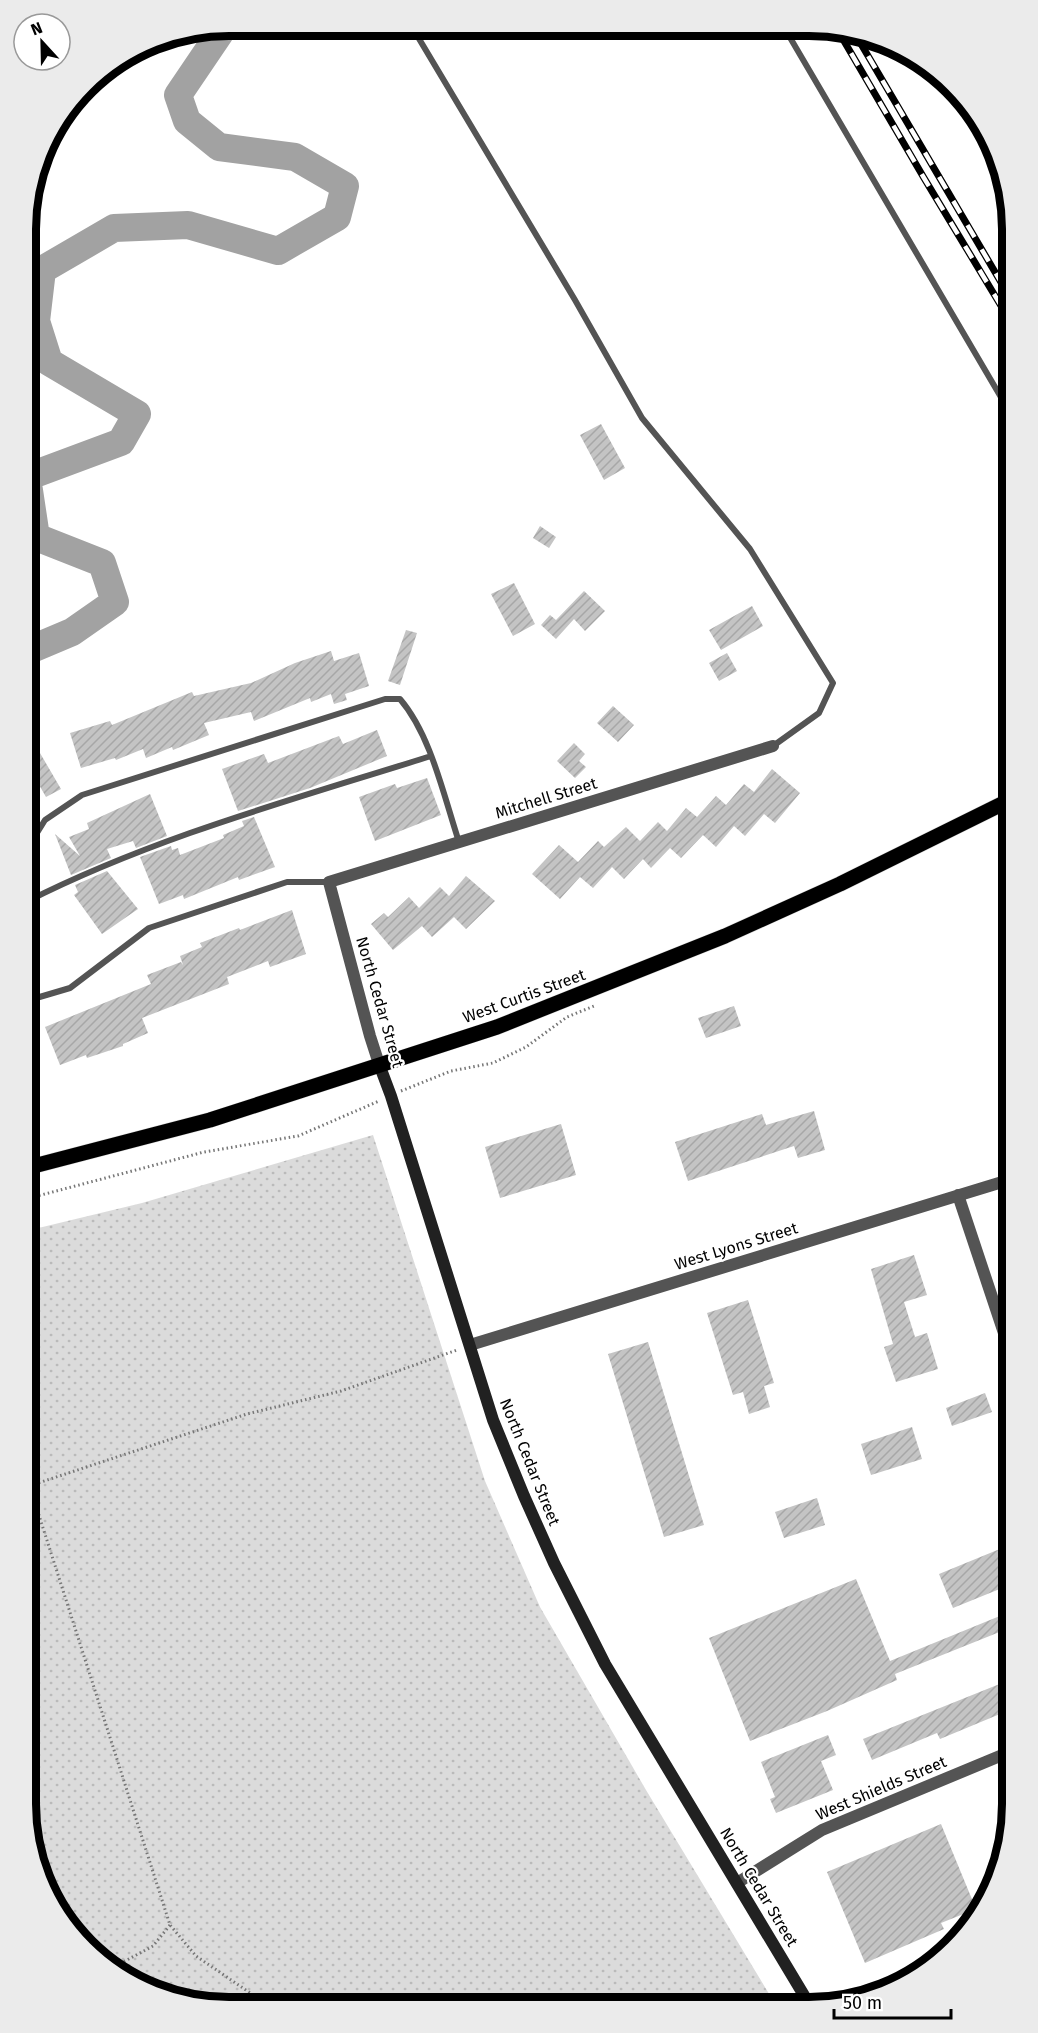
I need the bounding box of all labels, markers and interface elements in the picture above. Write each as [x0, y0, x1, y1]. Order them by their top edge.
north arrow [12, 12, 72, 72]
text: N [28, 18, 45, 39]
street label: Mitchell Street [493, 773, 599, 822]
street label: North Cedar Street [352, 934, 408, 1070]
street label: West Curtis Street [460, 965, 588, 1027]
street label: West Lyons Street [672, 1218, 800, 1274]
street label: North Cedar Street [496, 1396, 564, 1528]
street label: West Shields Street [813, 1752, 949, 1824]
street label: North Cedar Street [716, 1824, 802, 1950]
scale bar [834, 1982, 951, 2020]
text: 50 m [843, 1992, 882, 2014]

